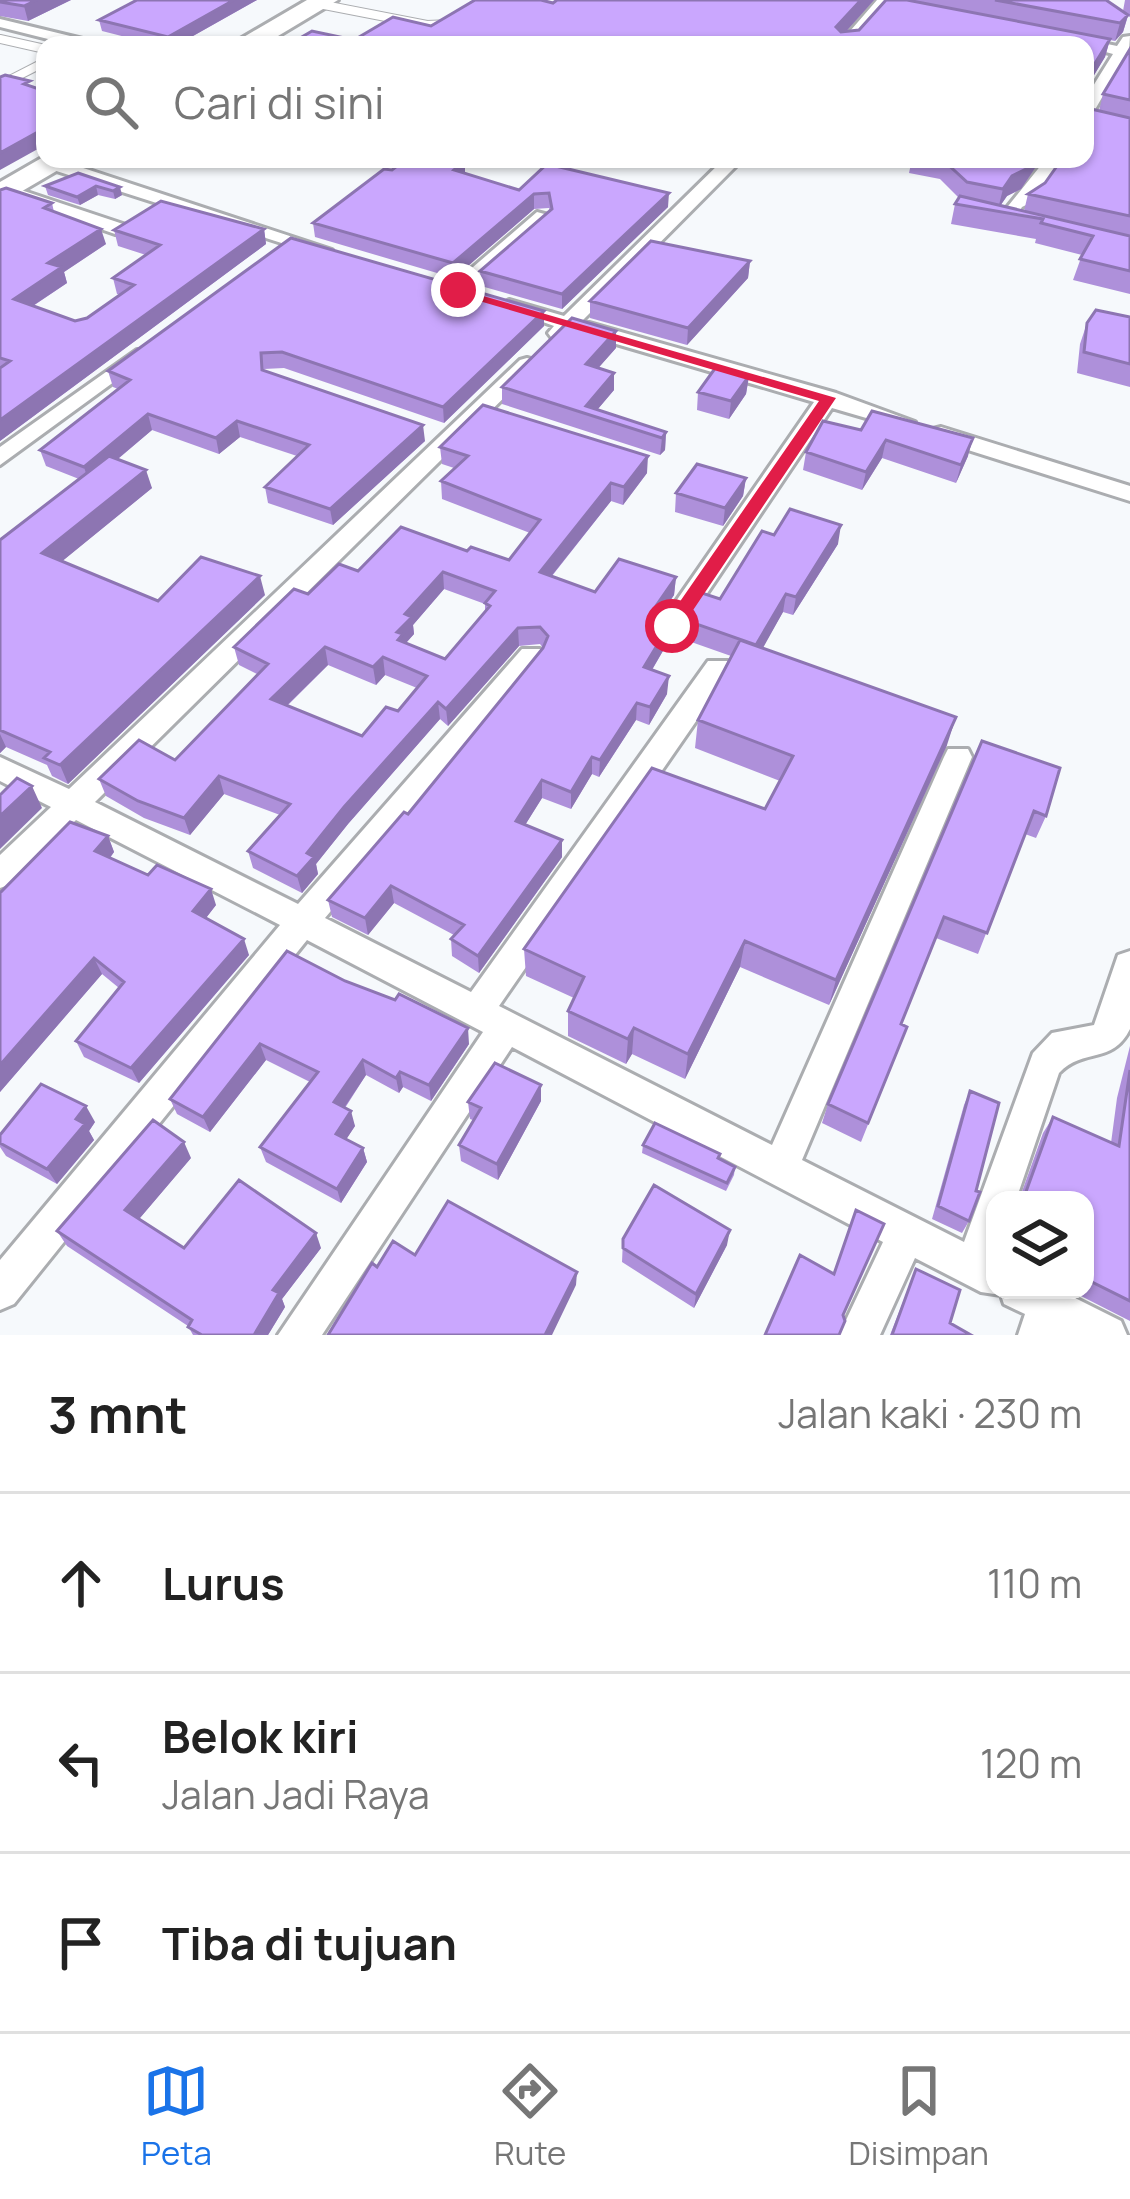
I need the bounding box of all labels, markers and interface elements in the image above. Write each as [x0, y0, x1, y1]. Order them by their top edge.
search box [36, 36, 1094, 168]
icon: search [78, 69, 144, 135]
text: Cari di sini [174, 71, 384, 133]
route end [431, 263, 485, 317]
route start [645, 599, 699, 653]
map controls [986, 1191, 1094, 1299]
button: layers [986, 1191, 1094, 1299]
text: 3 mnt [48, 1379, 188, 1448]
text: Jalan kaki · 230 m [778, 1386, 1082, 1440]
icon: ahead [48, 1550, 114, 1616]
text: Lurus [162, 1552, 285, 1614]
text: 110 m [987, 1556, 1082, 1610]
text: Belok kiri [162, 1705, 359, 1767]
icon: left [48, 1730, 114, 1796]
text: 120 m [980, 1736, 1082, 1790]
text: Jalan Jadi Raya [162, 1767, 430, 1821]
icon: arrive [48, 1910, 114, 1976]
text: Tiba di tujuan [162, 1912, 457, 1974]
tab: Peta [141, 2058, 212, 2175]
tab: Rute [494, 2058, 566, 2175]
tab: Disimpan [849, 2058, 989, 2175]

